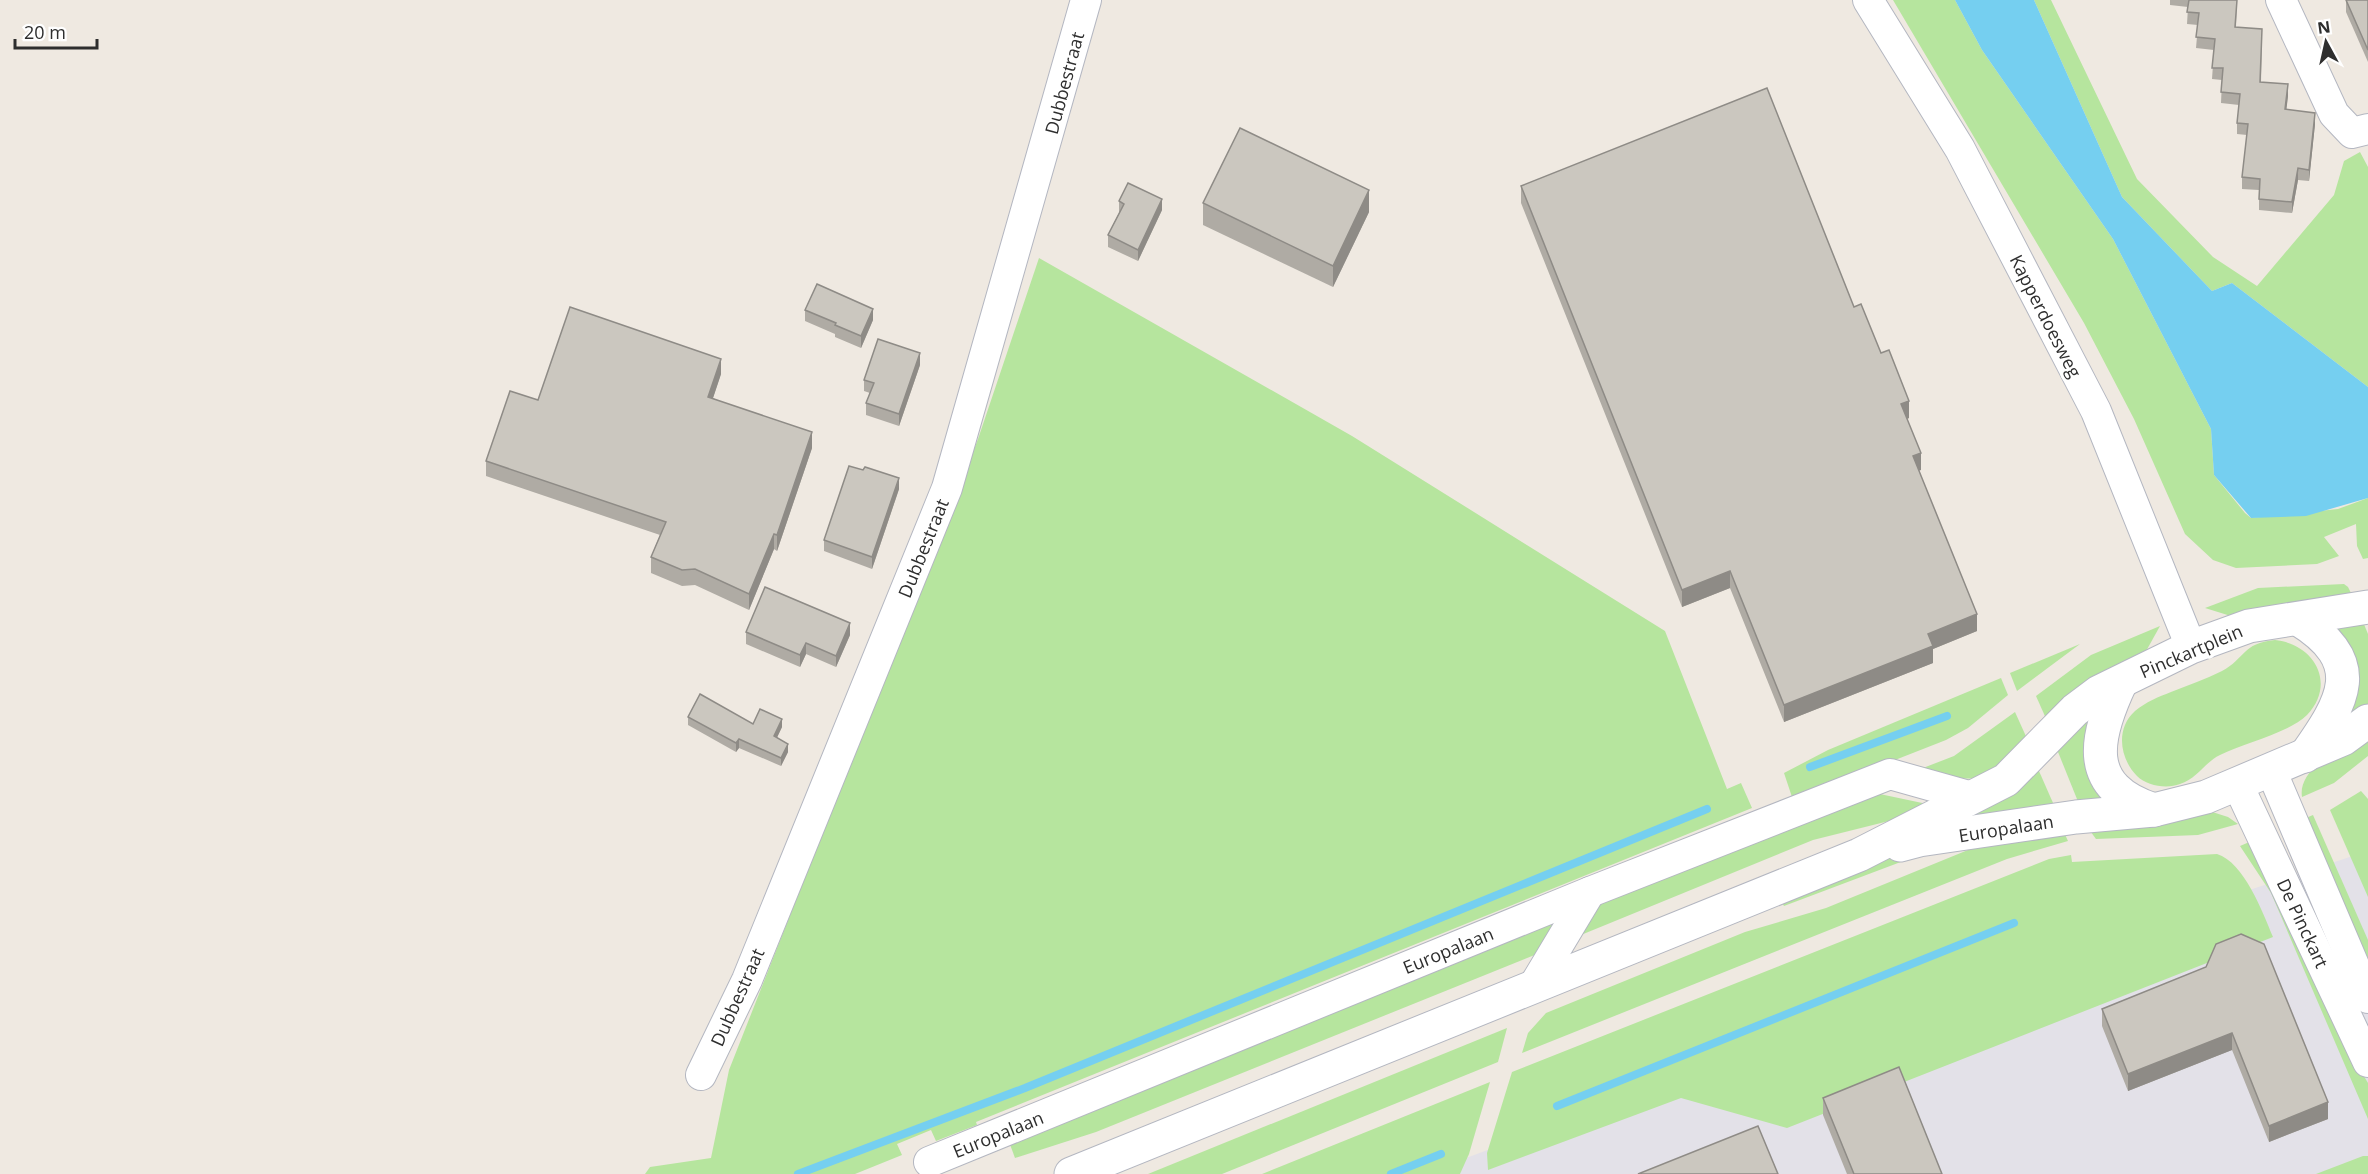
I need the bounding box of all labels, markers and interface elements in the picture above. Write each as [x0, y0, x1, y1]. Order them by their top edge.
scale bar [15, 12, 98, 50]
north arrow [2296, 12, 2356, 72]
text: N [2316, 15, 2332, 39]
text: 20 m [24, 20, 66, 44]
street label: Dubbestraat [1039, 29, 1089, 137]
street label: Kapperdoesweg [2005, 250, 2087, 382]
street label: Dubbestraat [892, 495, 954, 601]
street label: Pinckartplein [2136, 619, 2246, 683]
street label: Europalaan [1957, 809, 2055, 847]
street label: De Pinckart [2272, 874, 2334, 972]
street label: Europalaan [1399, 921, 1497, 979]
street label: Dubbestraat [705, 944, 769, 1050]
street label: Europalaan [949, 1105, 1047, 1163]

